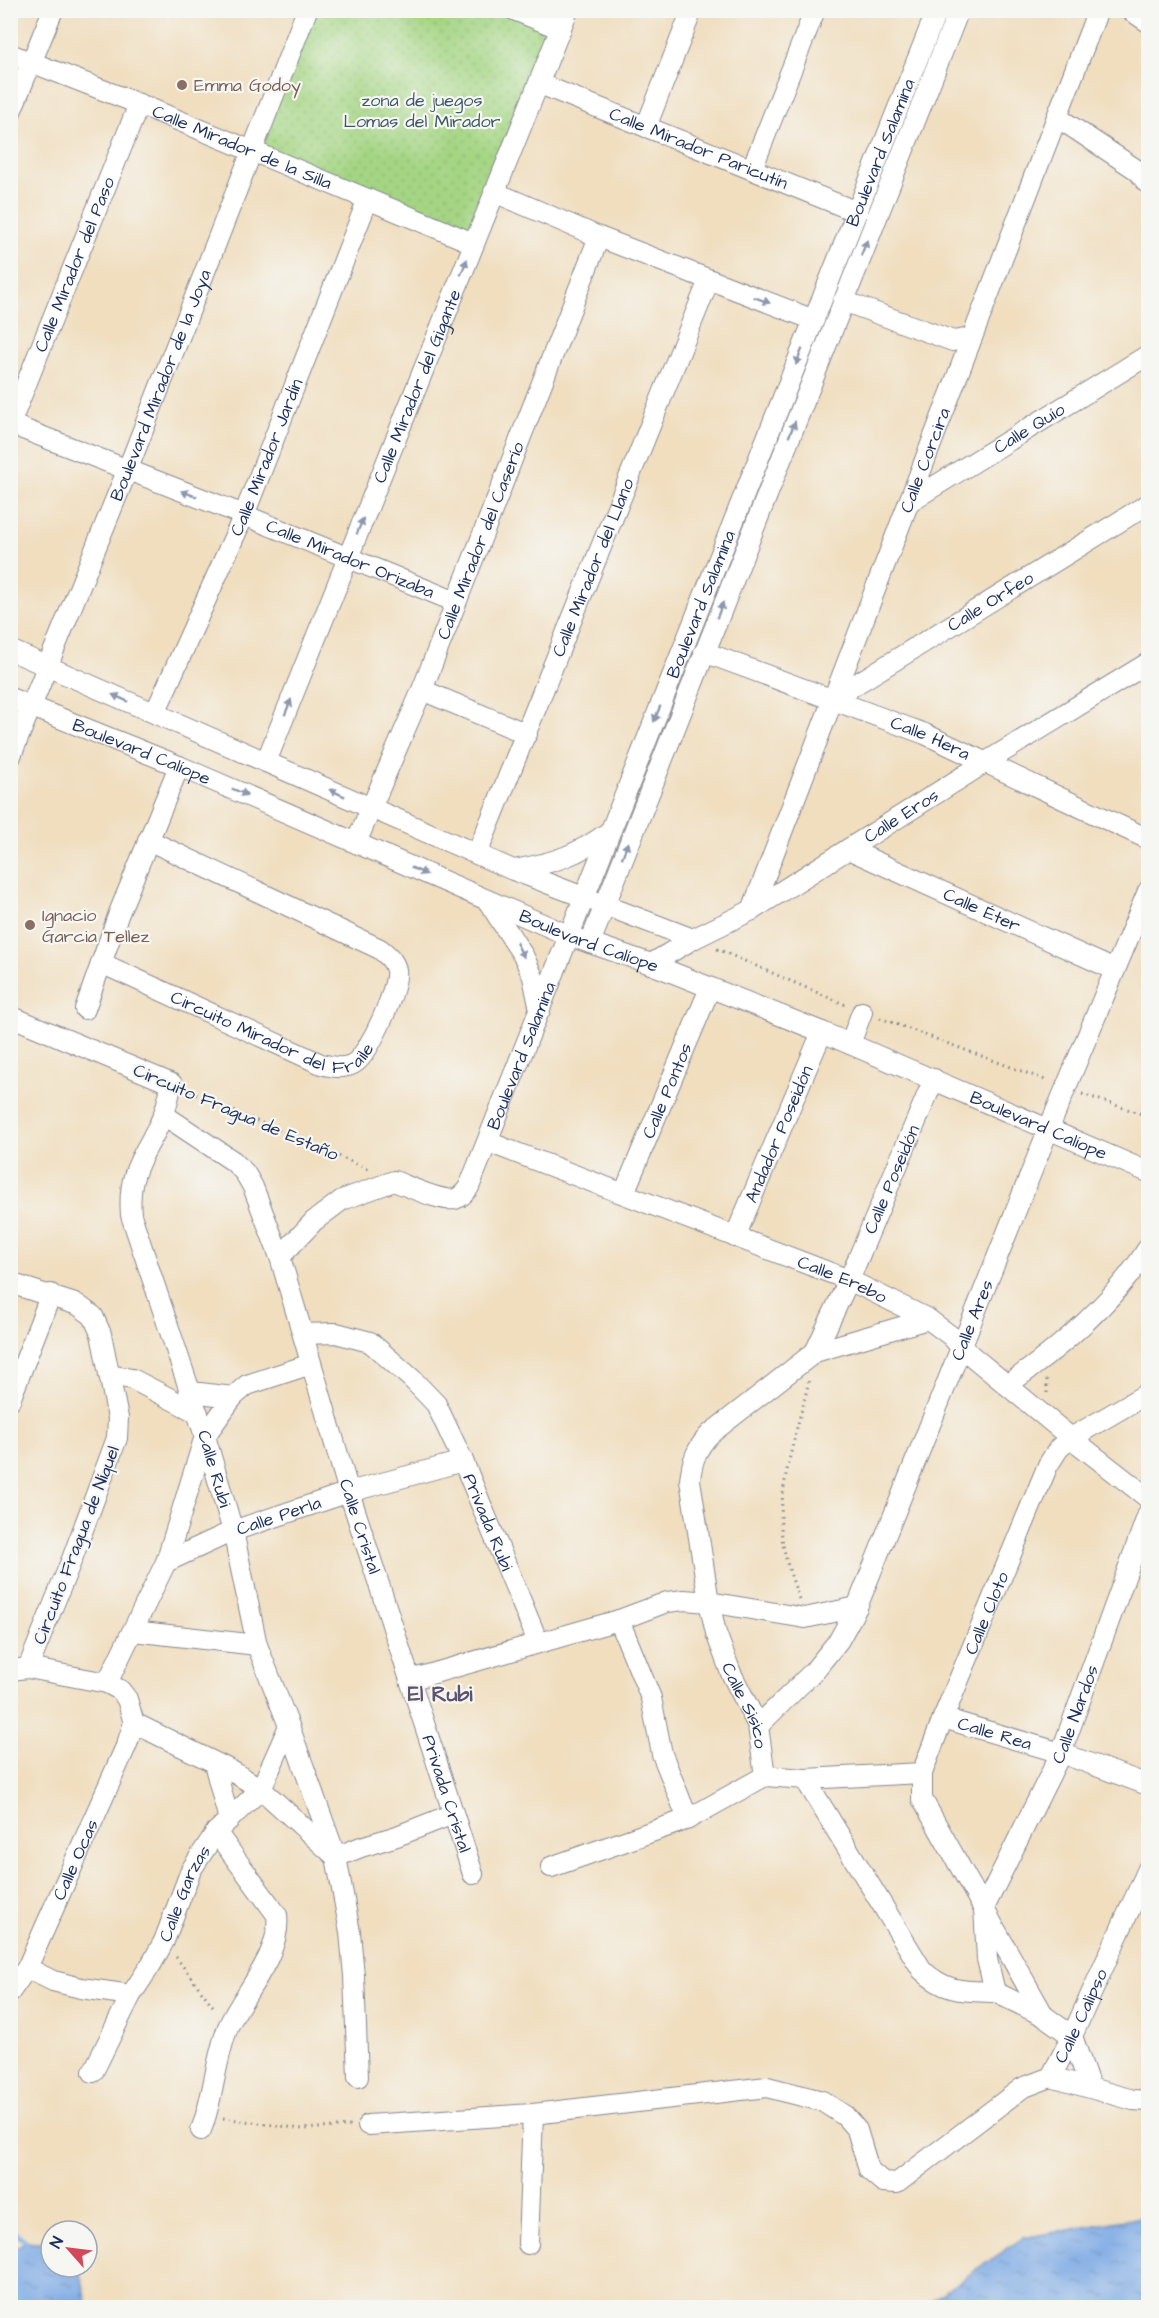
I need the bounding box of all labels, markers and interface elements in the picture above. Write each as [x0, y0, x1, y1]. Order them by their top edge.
place label: Emma Godoy [194, 73, 301, 99]
street label: Boulevard Salamina [840, 75, 921, 230]
marker: Emma Godoy [175, 78, 189, 92]
park label: zona de juegos Lomas del Mirador [344, 88, 501, 134]
street label: Calle Mirador de la Silla [148, 99, 336, 196]
street label: Calle Mirador Paricutín [605, 101, 791, 196]
street label: Calle Mirador del Paso [28, 173, 121, 356]
one-way arrow [860, 239, 870, 257]
one-way arrow [460, 258, 469, 276]
street label: Boulevard Mirador de la Joya [104, 266, 218, 505]
street label: Calle Mirador del Gigante [367, 286, 468, 487]
one-way arrow [753, 295, 771, 305]
one-way arrow [794, 349, 804, 367]
street label: Calle Mirador Jardín [224, 375, 309, 540]
street label: Calle Quío [989, 397, 1070, 460]
street label: Calle Corcira [894, 404, 957, 516]
one-way arrow [787, 420, 797, 438]
street label: Calle Mirador del Caserío [431, 438, 531, 643]
street label: Calle Mirador del Llano [546, 475, 641, 661]
one-way arrow [180, 489, 198, 499]
street label: Calle Mirador Orizaba [262, 513, 438, 605]
one-way arrow [356, 517, 365, 535]
street label: Boulevard Salamina [661, 527, 742, 682]
street label: Calle Orfeo [943, 566, 1038, 638]
one-way arrow [715, 601, 725, 619]
one-way arrow [111, 692, 129, 702]
one-way arrow [283, 698, 293, 716]
one-way arrow [652, 705, 661, 723]
street label: Calle Hera [887, 710, 974, 766]
street label: Boulevard Calíope [69, 712, 215, 791]
street label: Calle Eros [859, 783, 944, 849]
one-way arrow [232, 788, 249, 797]
one-way arrow [327, 788, 345, 798]
one-way arrow [621, 841, 630, 859]
one-way arrow [410, 866, 427, 875]
street label: Calle Éter [939, 882, 1024, 939]
place label: Ignacio Garcia Tellez [42, 903, 149, 949]
street label: Boulevard Calíope [515, 903, 662, 979]
marker: Ignacio Garcia Tellez [23, 918, 37, 932]
one-way arrow [515, 942, 525, 959]
street label: Boulevard Salamina [481, 978, 562, 1134]
street label: Circuito Mirador del Fraile [166, 985, 380, 1080]
street label: Calle Pontos [636, 1039, 699, 1143]
street label: Circuito Fragua de Estaño [129, 1058, 342, 1168]
street label: Andador Poseidón [739, 1062, 819, 1207]
street label: Boulevard Calíope [966, 1085, 1111, 1166]
street label: Calle Poseidón [858, 1121, 926, 1238]
street label: Calle Erebo [794, 1249, 891, 1310]
street label: Calle Ares [945, 1276, 1000, 1364]
street label: Calle Rubi [191, 1427, 237, 1511]
street label: Circuito Fragua de Níquel [27, 1442, 127, 1648]
street label: Privada Rubi [457, 1470, 519, 1575]
street label: Calle Cristal [333, 1476, 387, 1577]
street label: Calle Perla [233, 1490, 324, 1542]
street label: Calle Cloto [959, 1568, 1015, 1658]
street label: Calle Sisico [715, 1659, 773, 1750]
street label: Calle Nardos [1046, 1661, 1105, 1768]
district label: El Rubi [408, 1680, 473, 1709]
street label: Calle Rea [954, 1711, 1035, 1757]
street label: Privada Cristal [416, 1732, 477, 1856]
street label: Calle Ocas [47, 1815, 105, 1904]
street label: Calle Garzas [153, 1840, 217, 1945]
street label: Calle Calipso [1048, 1965, 1114, 2067]
north arrow [39, 2219, 99, 2279]
text: N [45, 2233, 69, 2252]

